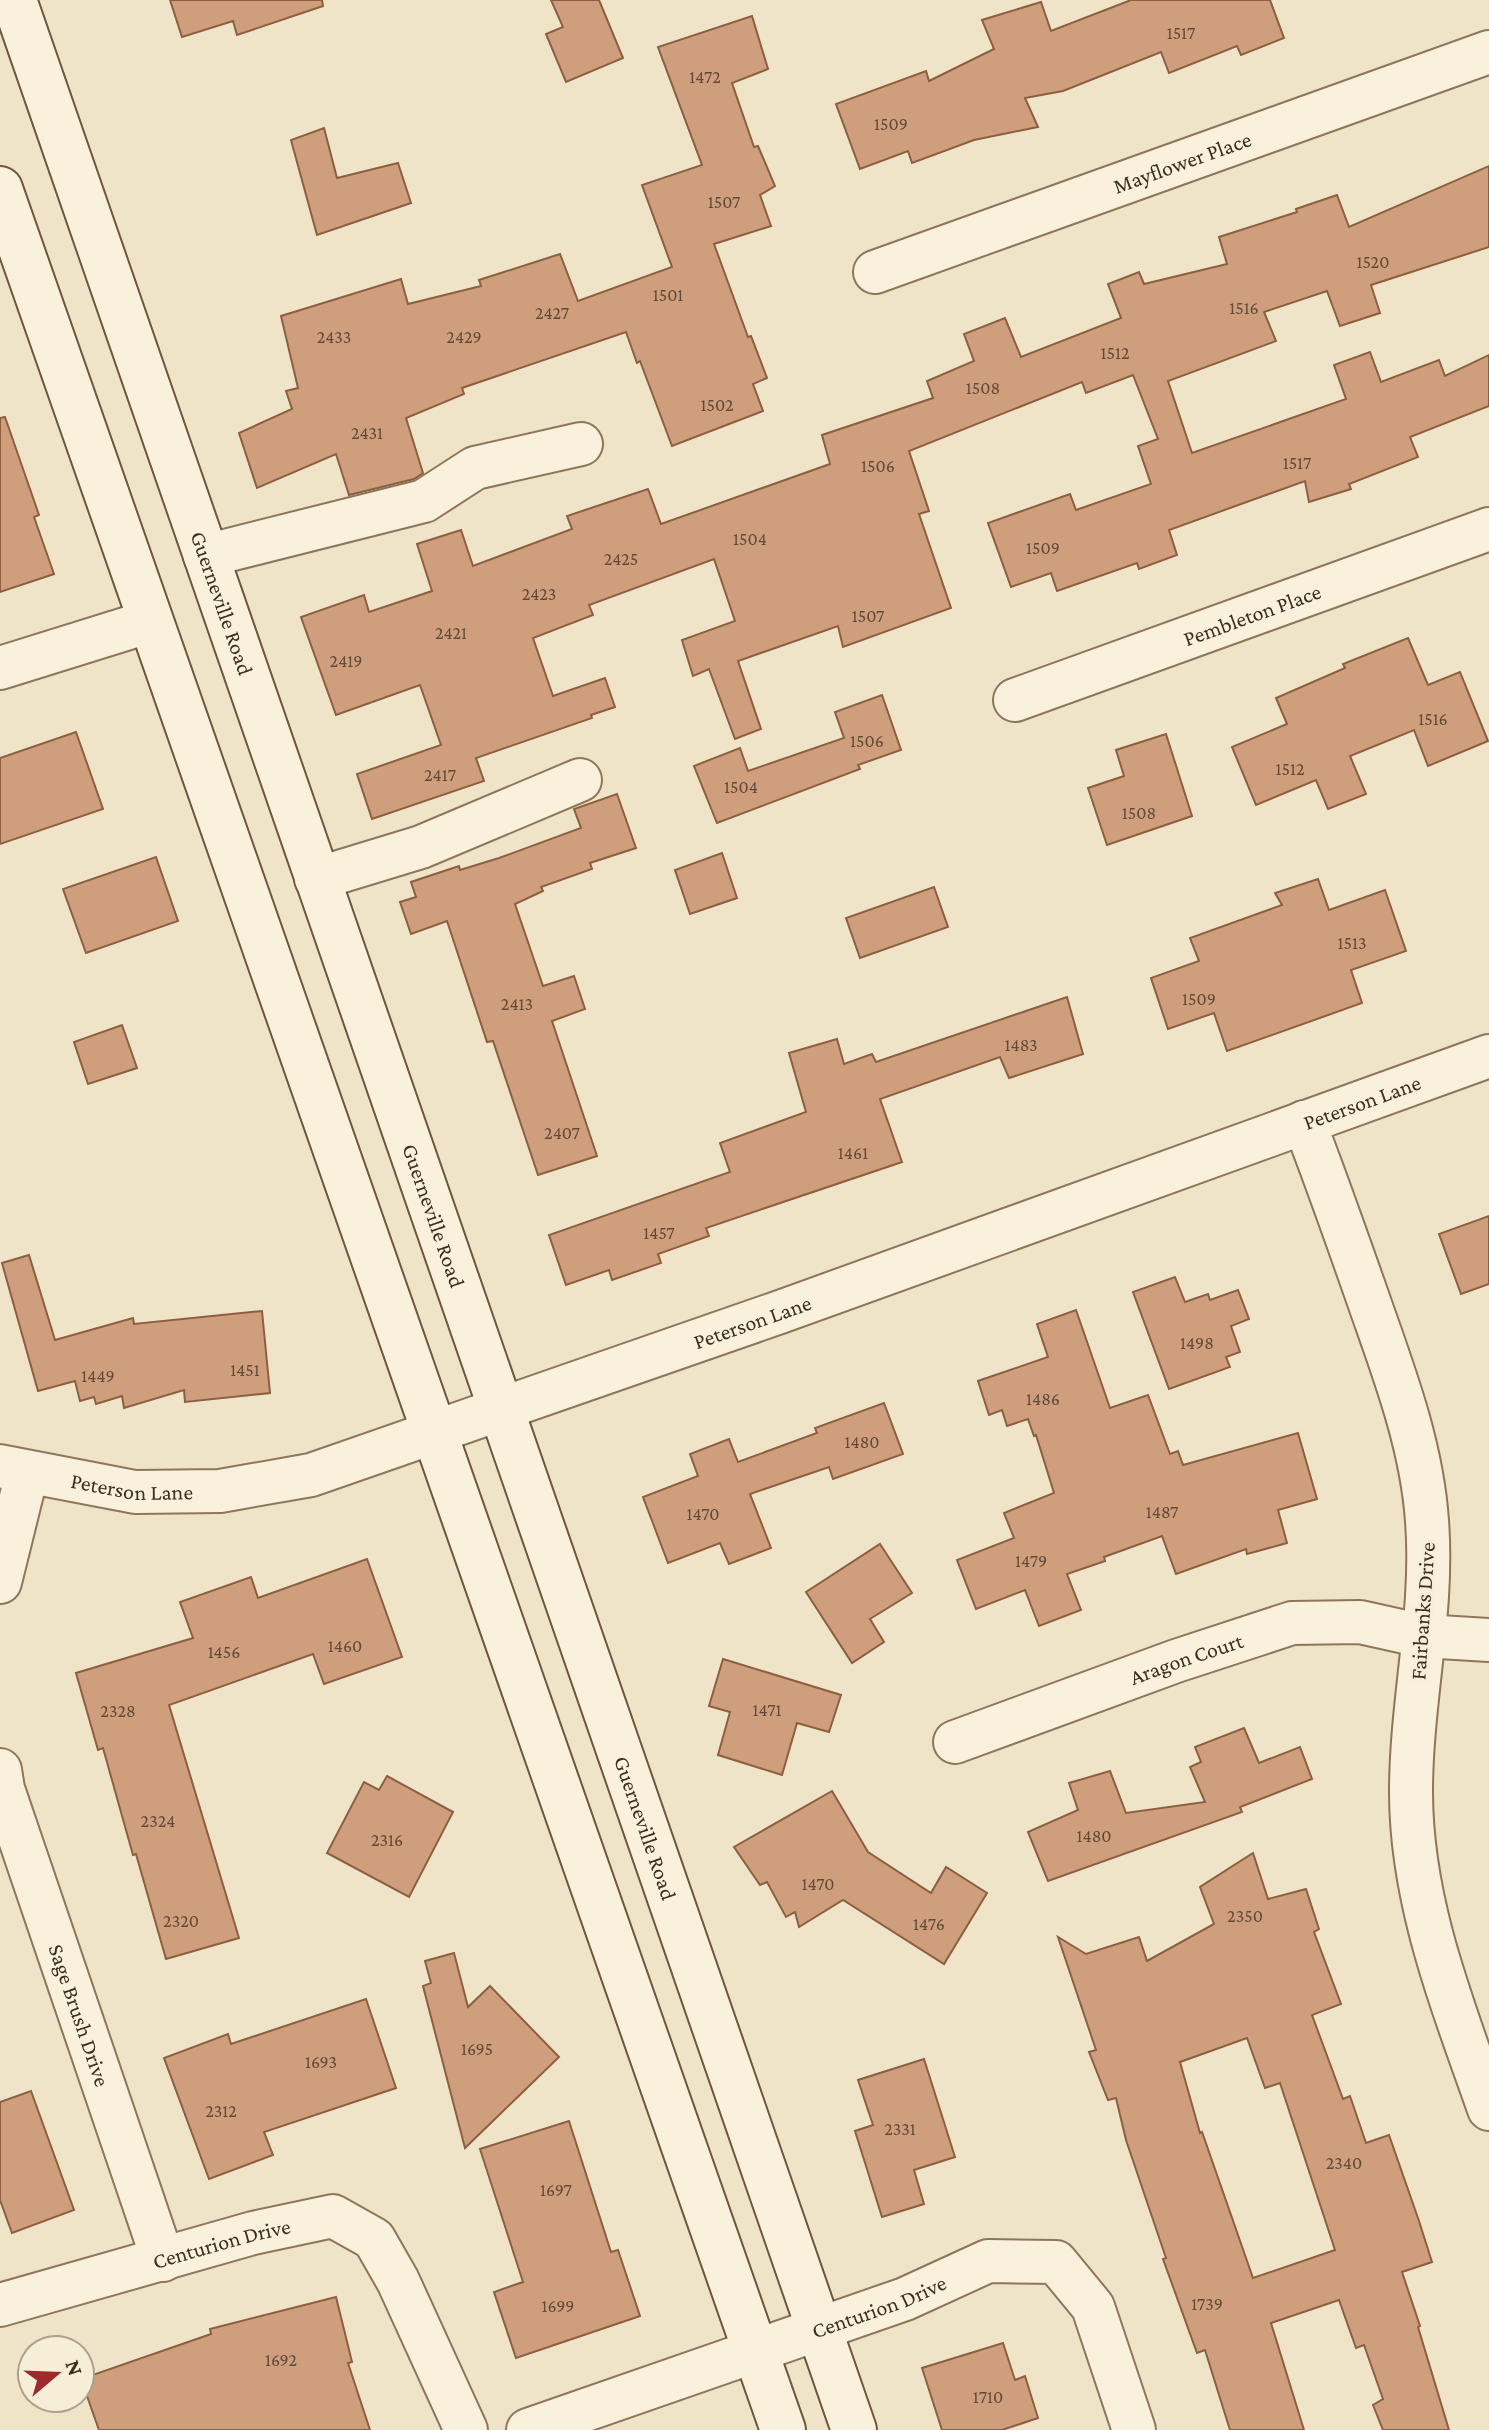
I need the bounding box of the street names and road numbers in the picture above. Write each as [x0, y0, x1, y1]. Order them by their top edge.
street label: Mayflower Place [1110, 126, 1254, 199]
street label: Guerneville Road [186, 528, 258, 679]
street label: Pembleton Place [1180, 579, 1324, 651]
street label: Peterson Lane [1300, 1070, 1424, 1135]
street label: Guerneville Road [397, 1140, 470, 1291]
street label: Peterson Lane [690, 1290, 815, 1354]
street label: Peterson Lane [69, 1468, 193, 1505]
street label: Fairbanks Drive [1405, 1541, 1440, 1681]
street label: Aragon Court [1126, 1628, 1247, 1690]
street label: Guerneville Road [609, 1753, 682, 1904]
street label: Sage Brush Drive [44, 1941, 115, 2090]
street label: Centurion Drive [150, 2213, 293, 2274]
street label: Centurion Drive [809, 2270, 950, 2343]

